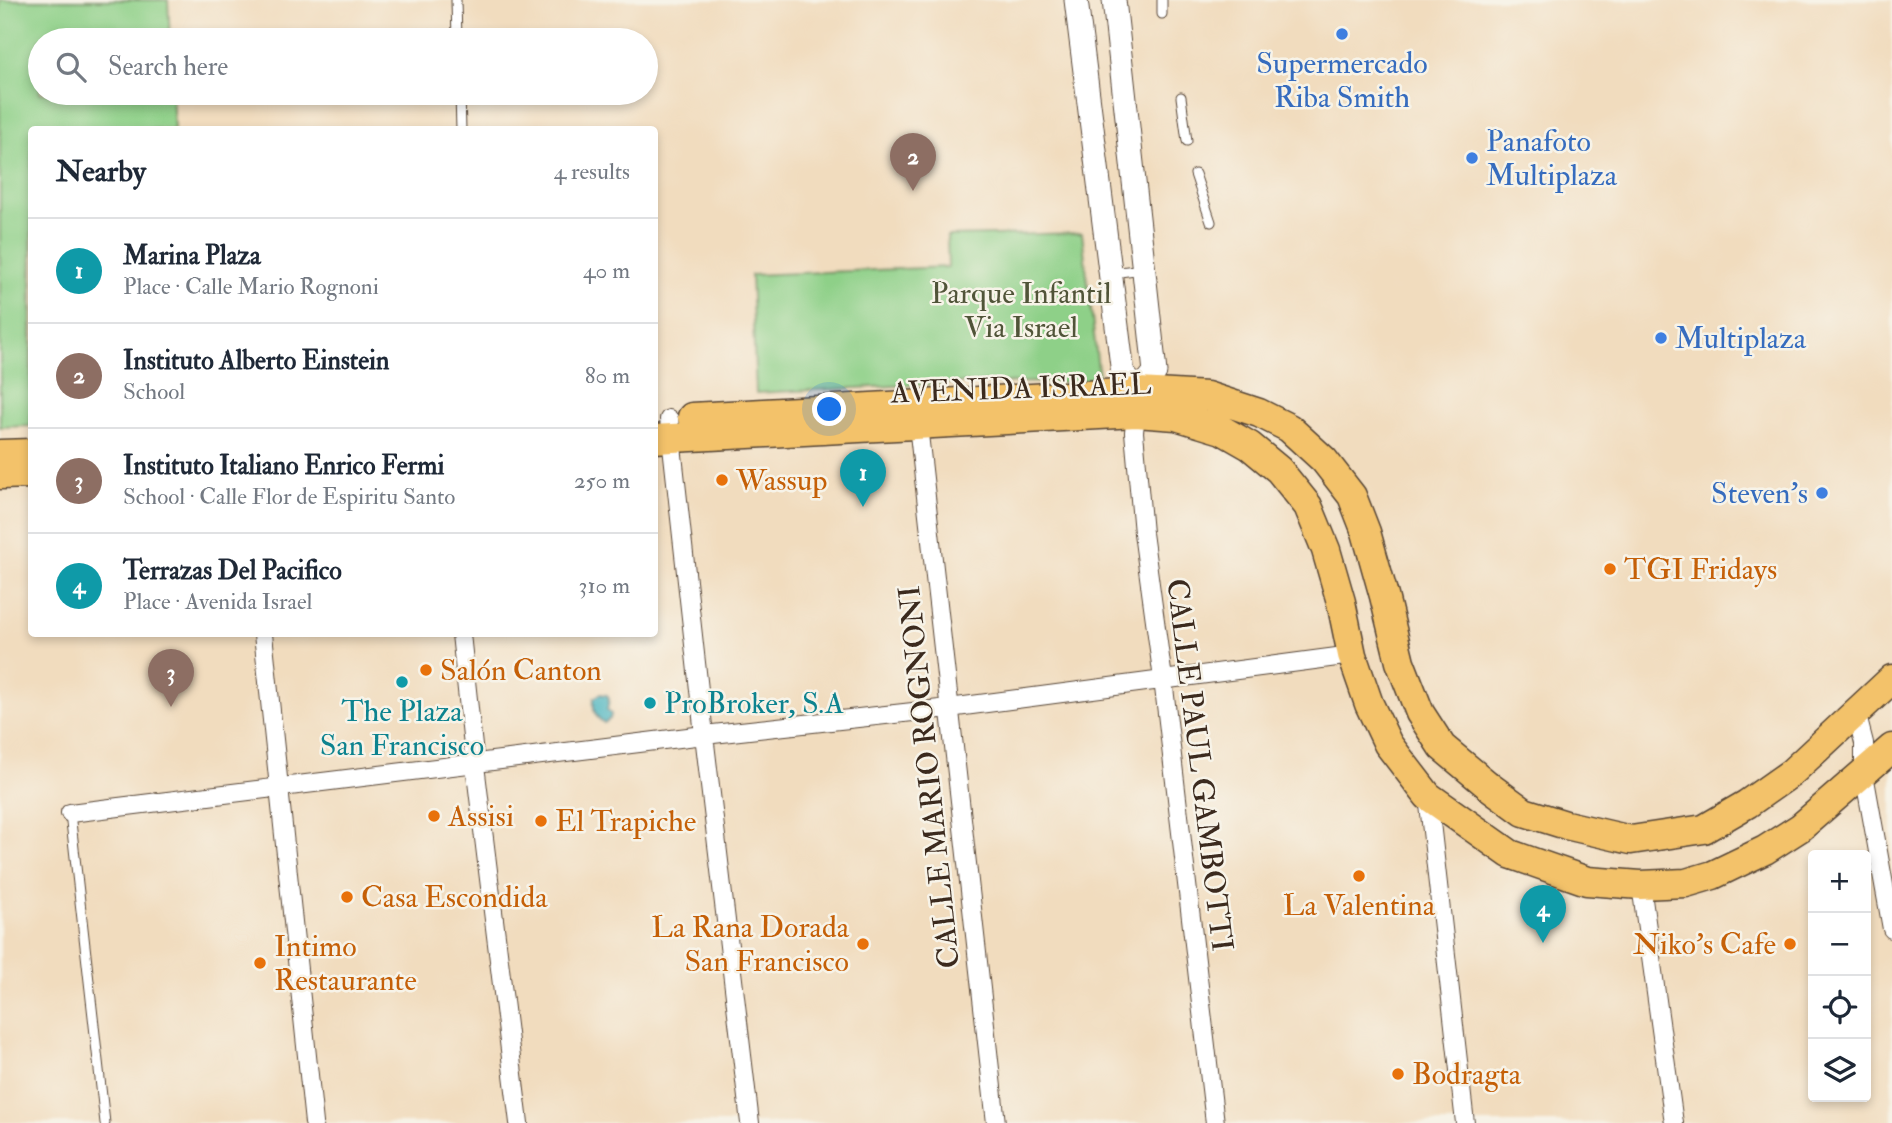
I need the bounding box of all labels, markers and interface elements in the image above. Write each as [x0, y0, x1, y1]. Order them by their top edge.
marker: Supermercado Riba Smith [1334, 26, 1350, 42]
search box [28, 28, 658, 105]
place label: Supermercado Riba Smith [1256, 45, 1428, 116]
icon: search [52, 48, 90, 86]
text: Search here [108, 51, 228, 83]
place label: Panafoto Multiplaza [1486, 123, 1618, 194]
pin: 2 [890, 133, 936, 191]
marker: Panafoto Multiplaza [1464, 150, 1480, 166]
text: Nearby [56, 153, 146, 190]
text: 4 results [554, 157, 630, 186]
text: Marina Plaza [123, 240, 261, 272]
text: 1 [75, 256, 83, 285]
text: 40 m [583, 256, 630, 285]
text: Place · Calle Mario Rognoni [123, 272, 379, 301]
park label: Parque Infantil Via Israel [931, 275, 1112, 346]
place label: Multiplaza [1675, 320, 1807, 357]
marker: Multiplaza [1653, 330, 1669, 346]
text: Instituto Alberto Einstein [123, 345, 389, 377]
text: 2 [73, 361, 85, 390]
text: 80 m [585, 361, 630, 390]
street label: AVENIDA ISRAEL [889, 365, 1152, 412]
text: School [123, 377, 185, 406]
your location [812, 392, 846, 426]
pin: 1 [840, 449, 886, 507]
text: Instituto Italiano Enrico Fermi [123, 450, 444, 482]
place label: Wassup [735, 462, 827, 499]
text: 3 [75, 466, 83, 495]
text: 250 m [574, 466, 630, 495]
marker: Wassup [714, 472, 730, 488]
place label: Steven's [1711, 475, 1808, 512]
text: School · Calle Flor de Espiritu Santo [123, 482, 455, 511]
marker: Steven's [1814, 485, 1830, 501]
place label: TGI Fridays [1624, 551, 1777, 588]
text: Terrazas Del Pacifico [123, 555, 342, 587]
marker: TGI Fridays [1602, 561, 1618, 577]
text: 4 [73, 571, 85, 600]
text: 310 m [579, 571, 630, 600]
street label: CALLE PAUL GAMBOTTI [1158, 577, 1241, 953]
street label: CALLE MARIO ROGNONI [891, 584, 968, 970]
text: Place · Avenida Israel [123, 587, 312, 616]
pin: 3 [148, 649, 194, 707]
place label: Salón Canton [440, 652, 602, 689]
marker: Salón Canton [418, 662, 434, 678]
marker: The Plaza San Francisco [394, 674, 410, 690]
place label: ProBroker, S.A [664, 685, 844, 722]
place label: The Plaza San Francisco [320, 693, 484, 764]
marker: ProBroker, S.A [642, 695, 658, 711]
place label: Assisi [447, 798, 514, 835]
place label: El Trapiche [555, 803, 696, 840]
marker: Assisi [426, 808, 442, 824]
marker: El Trapiche [533, 813, 549, 829]
map controls [1808, 850, 1871, 1102]
button: + [1808, 850, 1871, 913]
marker: La Valentina [1351, 868, 1367, 884]
place label: Casa Escondida [361, 879, 548, 916]
pin: 4 [1520, 885, 1566, 943]
place label: La Valentina [1283, 887, 1436, 924]
marker: Casa Escondida [339, 889, 355, 905]
place label: La Rana Dorada San Francisco [651, 909, 850, 980]
button: − [1808, 913, 1871, 976]
place label: Niko's Cafe [1633, 926, 1776, 963]
place label: Intimo Restaurante [274, 928, 417, 999]
marker: La Rana Dorada San Francisco [855, 936, 871, 952]
marker: Niko's Cafe [1782, 936, 1798, 952]
marker: Intimo Restaurante [252, 955, 268, 971]
button: locate [1808, 976, 1871, 1039]
button: layers [1808, 1039, 1871, 1102]
place label: Bodragta [1412, 1056, 1522, 1093]
marker: Bodragta [1390, 1066, 1406, 1082]

